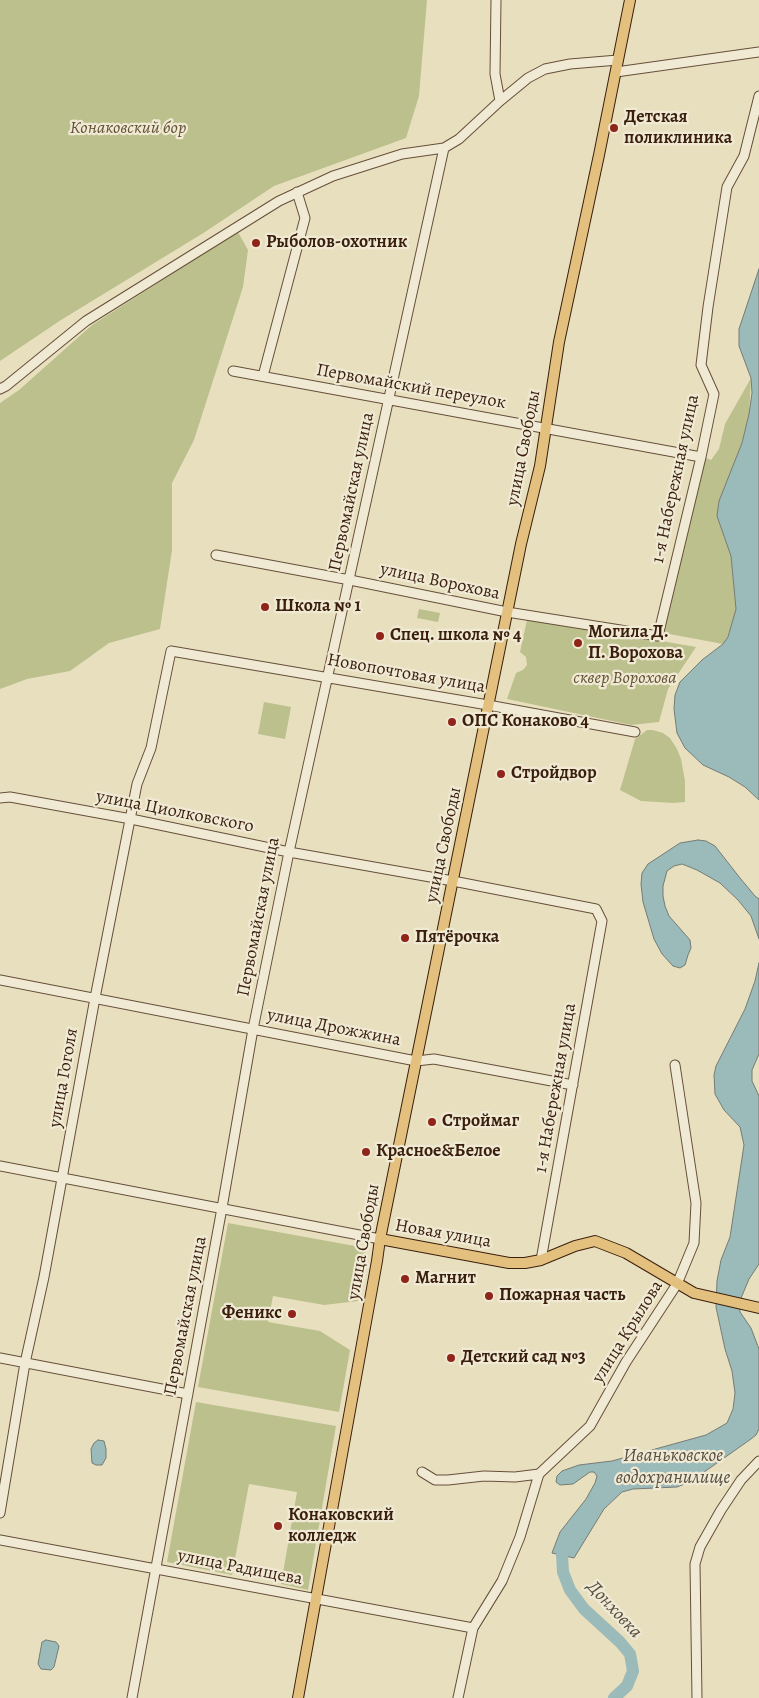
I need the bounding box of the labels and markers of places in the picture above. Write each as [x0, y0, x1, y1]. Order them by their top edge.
place label: Детская поликлиника [624, 107, 732, 150]
marker: Детская поликлиника [608, 122, 620, 134]
place label: Рыболов-охотник [266, 232, 407, 254]
marker: Рыболов-охотник [250, 237, 262, 249]
place label: Школа № 1 [275, 596, 361, 618]
marker: Школа № 1 [259, 601, 271, 613]
place label: Могила Д. П. Ворохова [588, 622, 683, 664]
place label: Спец. школа № 4 [390, 625, 521, 647]
marker: Спец. школа № 4 [374, 630, 386, 642]
marker: Могила Д. П. Ворохова [572, 637, 584, 649]
place label: ОПС Конаково 4 [462, 711, 589, 733]
marker: ОПС Конаково 4 [446, 716, 458, 728]
place label: Стройдвор [511, 763, 597, 785]
marker: Стройдвор [495, 768, 507, 780]
place label: Пятёрочка [415, 927, 499, 949]
marker: Пятёрочка [399, 932, 411, 944]
place label: Строймаг [442, 1111, 519, 1133]
marker: Строймаг [426, 1116, 438, 1128]
place label: Красное&Белое [376, 1141, 501, 1163]
marker: Красное&Белое [360, 1146, 372, 1158]
place label: Магнит [415, 1268, 476, 1290]
marker: Магнит [399, 1273, 411, 1285]
place label: Пожарная часть [499, 1285, 625, 1307]
marker: Пожарная часть [483, 1290, 495, 1302]
place label: Феникс [222, 1303, 282, 1325]
marker: Феникс [286, 1308, 298, 1320]
place label: Детский сад №3 [461, 1347, 586, 1369]
marker: Детский сад №3 [445, 1352, 457, 1364]
place label: Конаковский колледж [288, 1505, 394, 1548]
marker: Конаковский колледж [272, 1520, 284, 1532]

